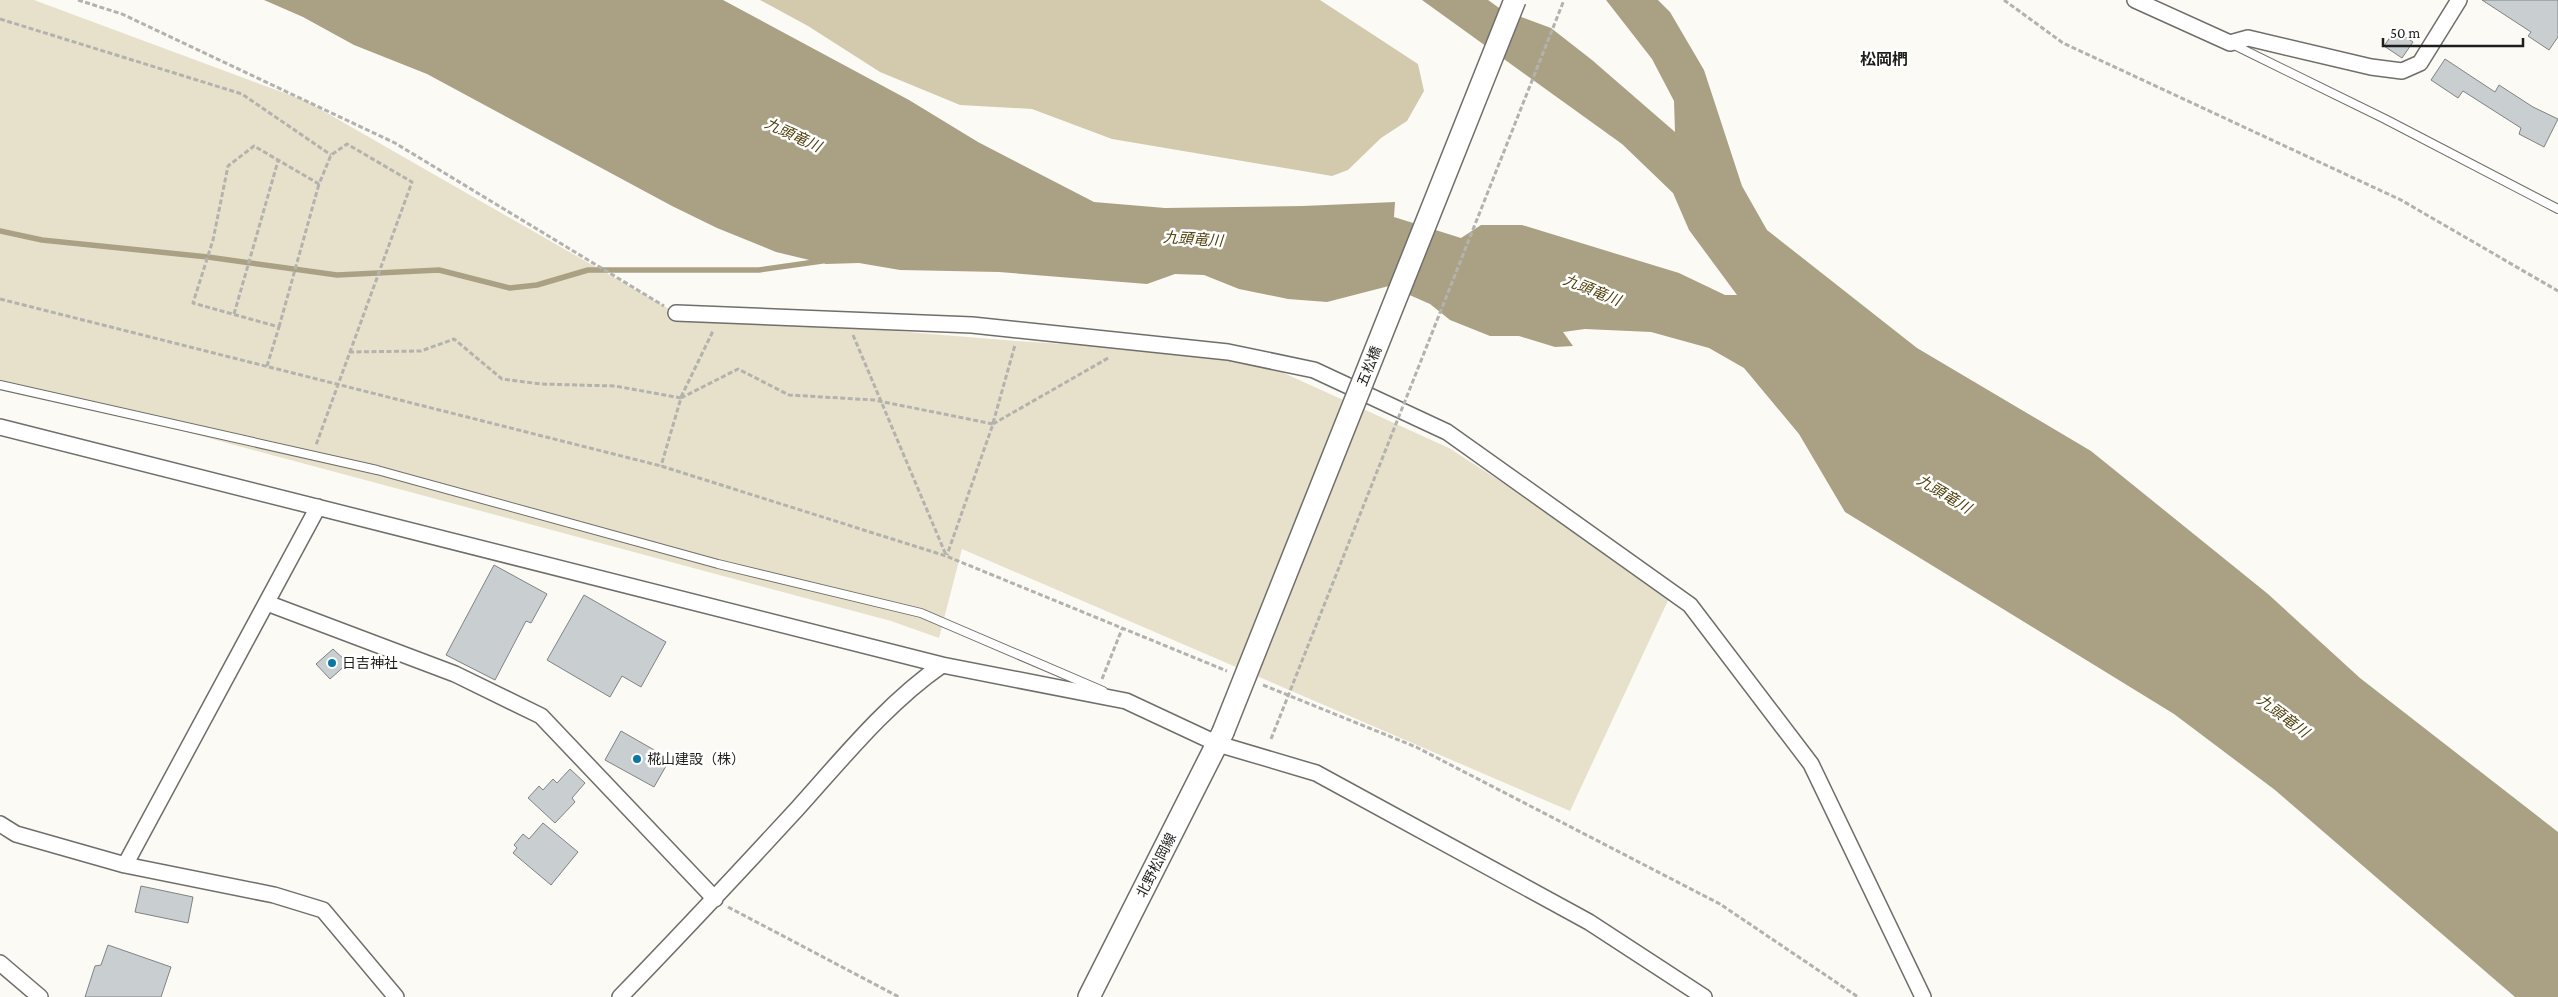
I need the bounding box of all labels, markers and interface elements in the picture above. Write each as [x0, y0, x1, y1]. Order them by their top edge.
scale bar [2383, 15, 2523, 47]
text: 50 m [2390, 25, 2420, 41]
district label: 松岡椚 [1860, 51, 1908, 68]
water label: 九頭竜川 [762, 115, 825, 156]
water label: 九頭竜川 [1163, 229, 1225, 249]
water label: 九頭竜川 [1561, 271, 1625, 309]
street label: 五松橋 [1354, 344, 1384, 388]
water label: 九頭竜川 [1914, 472, 1976, 517]
place label: 日吉神社 [342, 655, 398, 671]
marker: 日吉神社 [326, 657, 338, 669]
water label: 九頭竜川 [2254, 692, 2313, 742]
place label: 椛山建設（株） [647, 751, 745, 767]
marker: 椛山建設（株） [631, 753, 643, 765]
street label: 北野松岡線 [1133, 830, 1179, 900]

